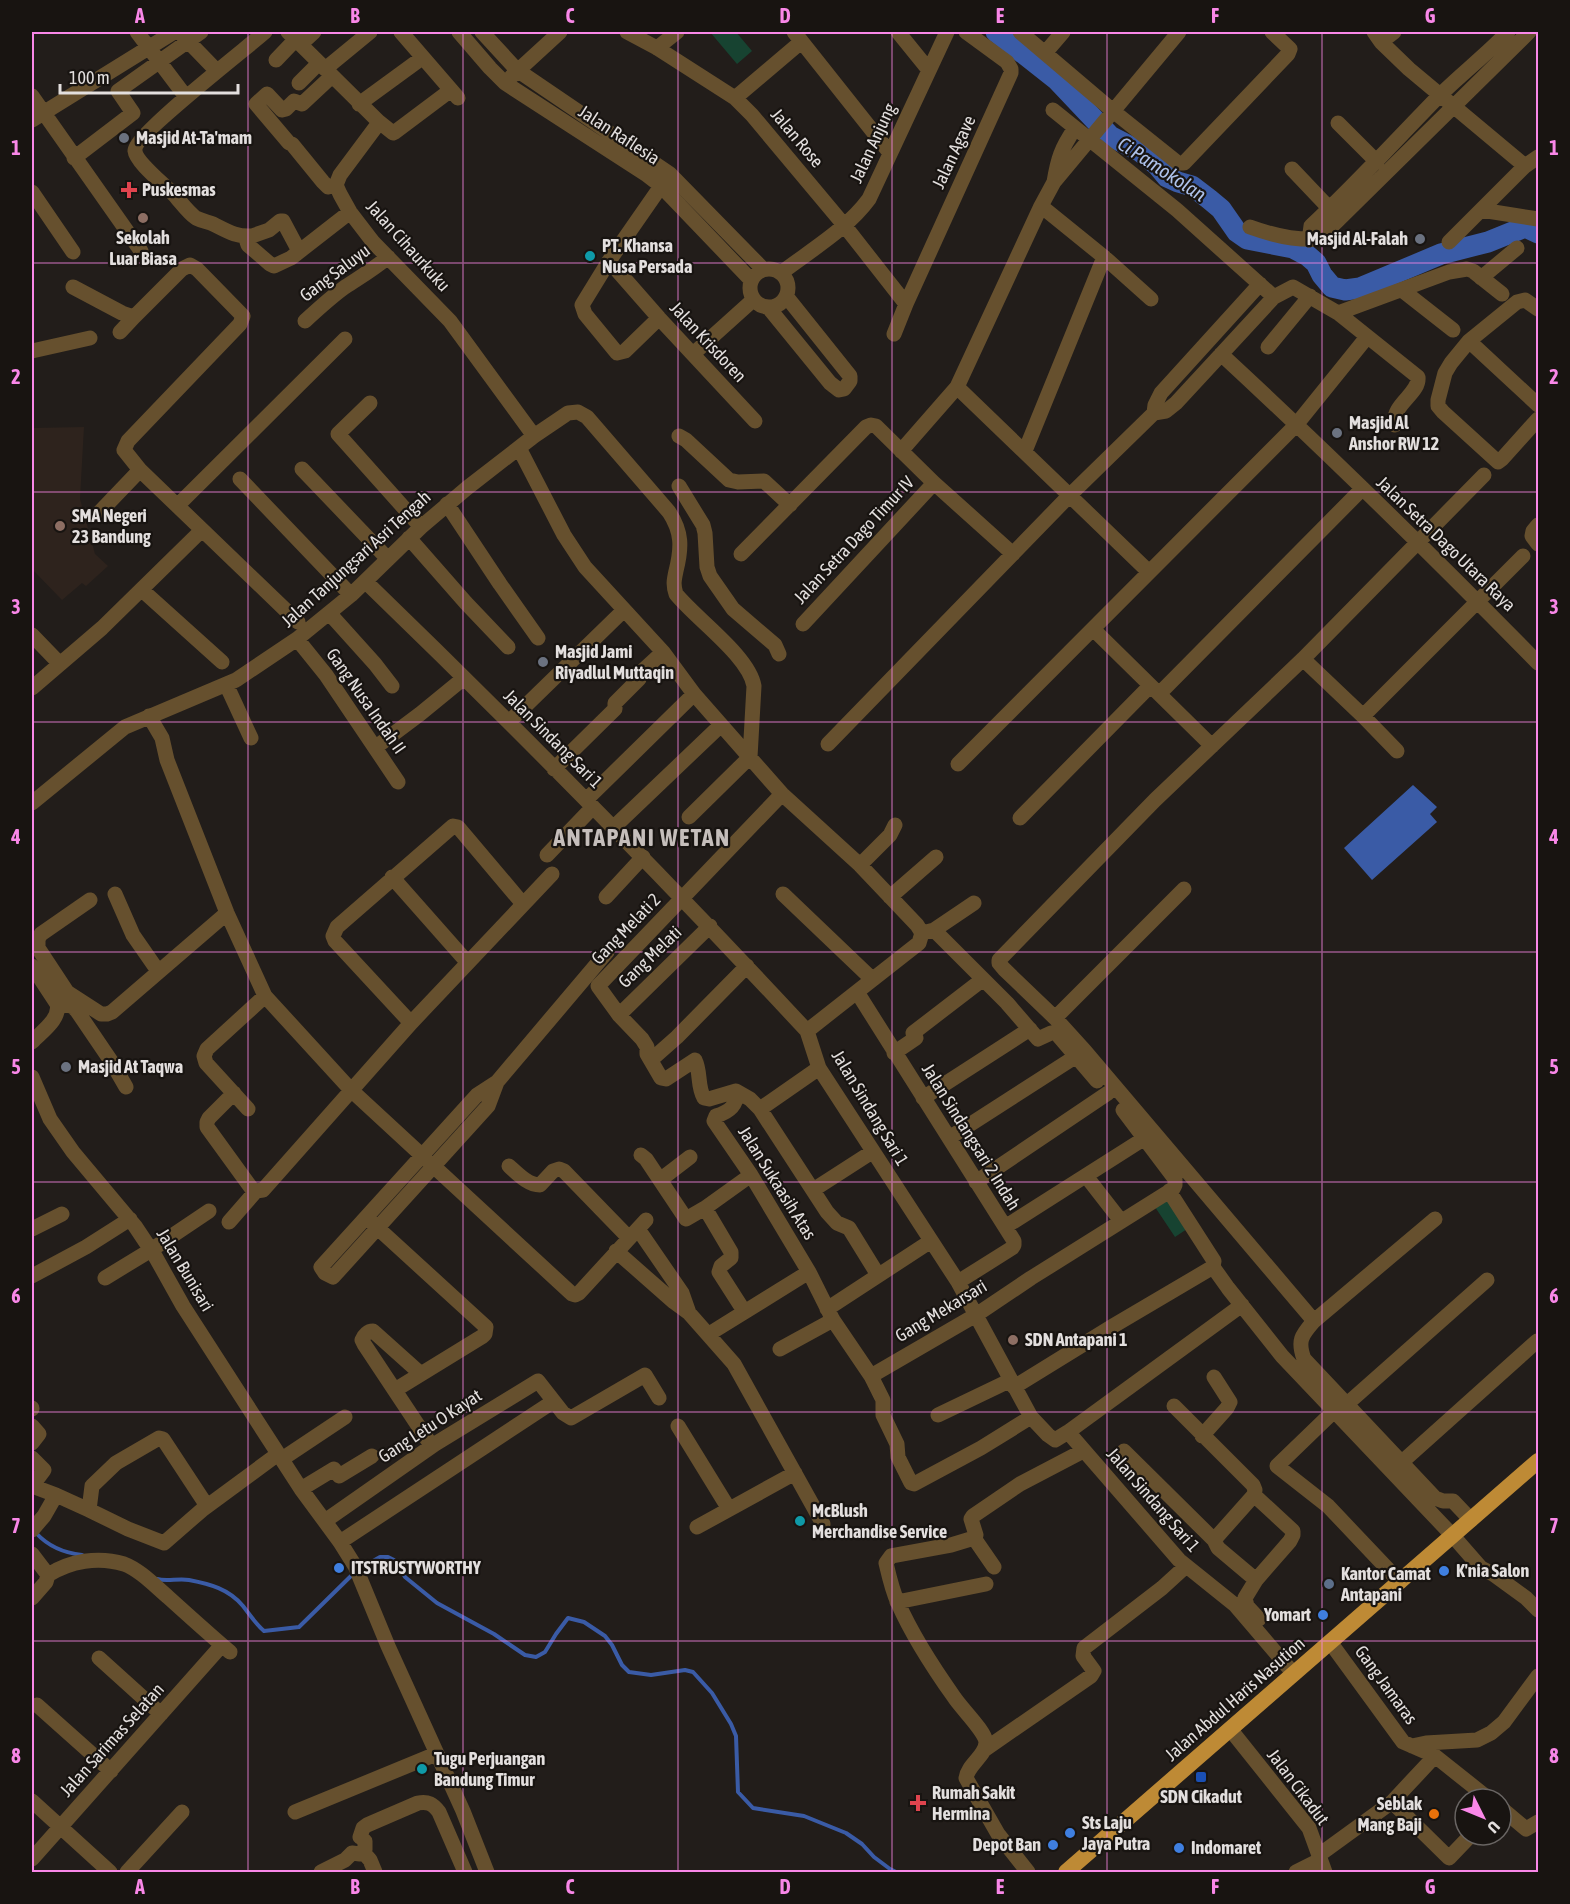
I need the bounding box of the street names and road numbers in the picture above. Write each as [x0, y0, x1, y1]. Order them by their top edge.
street label: Jalan Anjung [845, 99, 900, 186]
street label: Jalan Raflesia [575, 101, 664, 169]
street label: Jalan Rose [767, 104, 828, 171]
street label: Jalan Agave [927, 112, 980, 192]
street label: Jalan Cihaurkuku [362, 196, 455, 295]
street label: Gang Saluyu [295, 239, 374, 306]
street label: Jalan Krisdoren [666, 297, 751, 386]
street label: Jalan Setra Dago Timur IV [789, 472, 918, 608]
street label: Jalan Setra Dago Utara Raya [1373, 472, 1520, 615]
street label: Jalan Tanjungsari Asri Tengah [277, 486, 435, 631]
street label: Gang Nusa Indah II [322, 644, 411, 758]
street label: Jalan Sindang Sari 1 [500, 685, 607, 792]
street label: Gang Melati 2 [587, 889, 665, 969]
street label: Gang Melati [614, 922, 686, 992]
street label: Jalan Sindang Sari 1 [828, 1046, 913, 1169]
street label: Jalan Sindangsari 2 Indah [918, 1060, 1025, 1214]
street label: Jalan Sukaasih Atas [734, 1122, 821, 1243]
street label: Jalan Bunisari [153, 1225, 218, 1315]
street label: Gang Mekarsari [891, 1275, 990, 1346]
street label: Gang Letu O Kayat [374, 1384, 485, 1467]
street label: Jalan Sindang Sari 1 [1102, 1443, 1204, 1556]
street label: Jalan Abdul Haris Nasution [1161, 1632, 1309, 1765]
street label: Gang Jamaras [1351, 1641, 1422, 1728]
street label: Jalan Sarimas Selatan [55, 1679, 168, 1801]
street label: Jalan Cikadut [1263, 1745, 1334, 1829]

